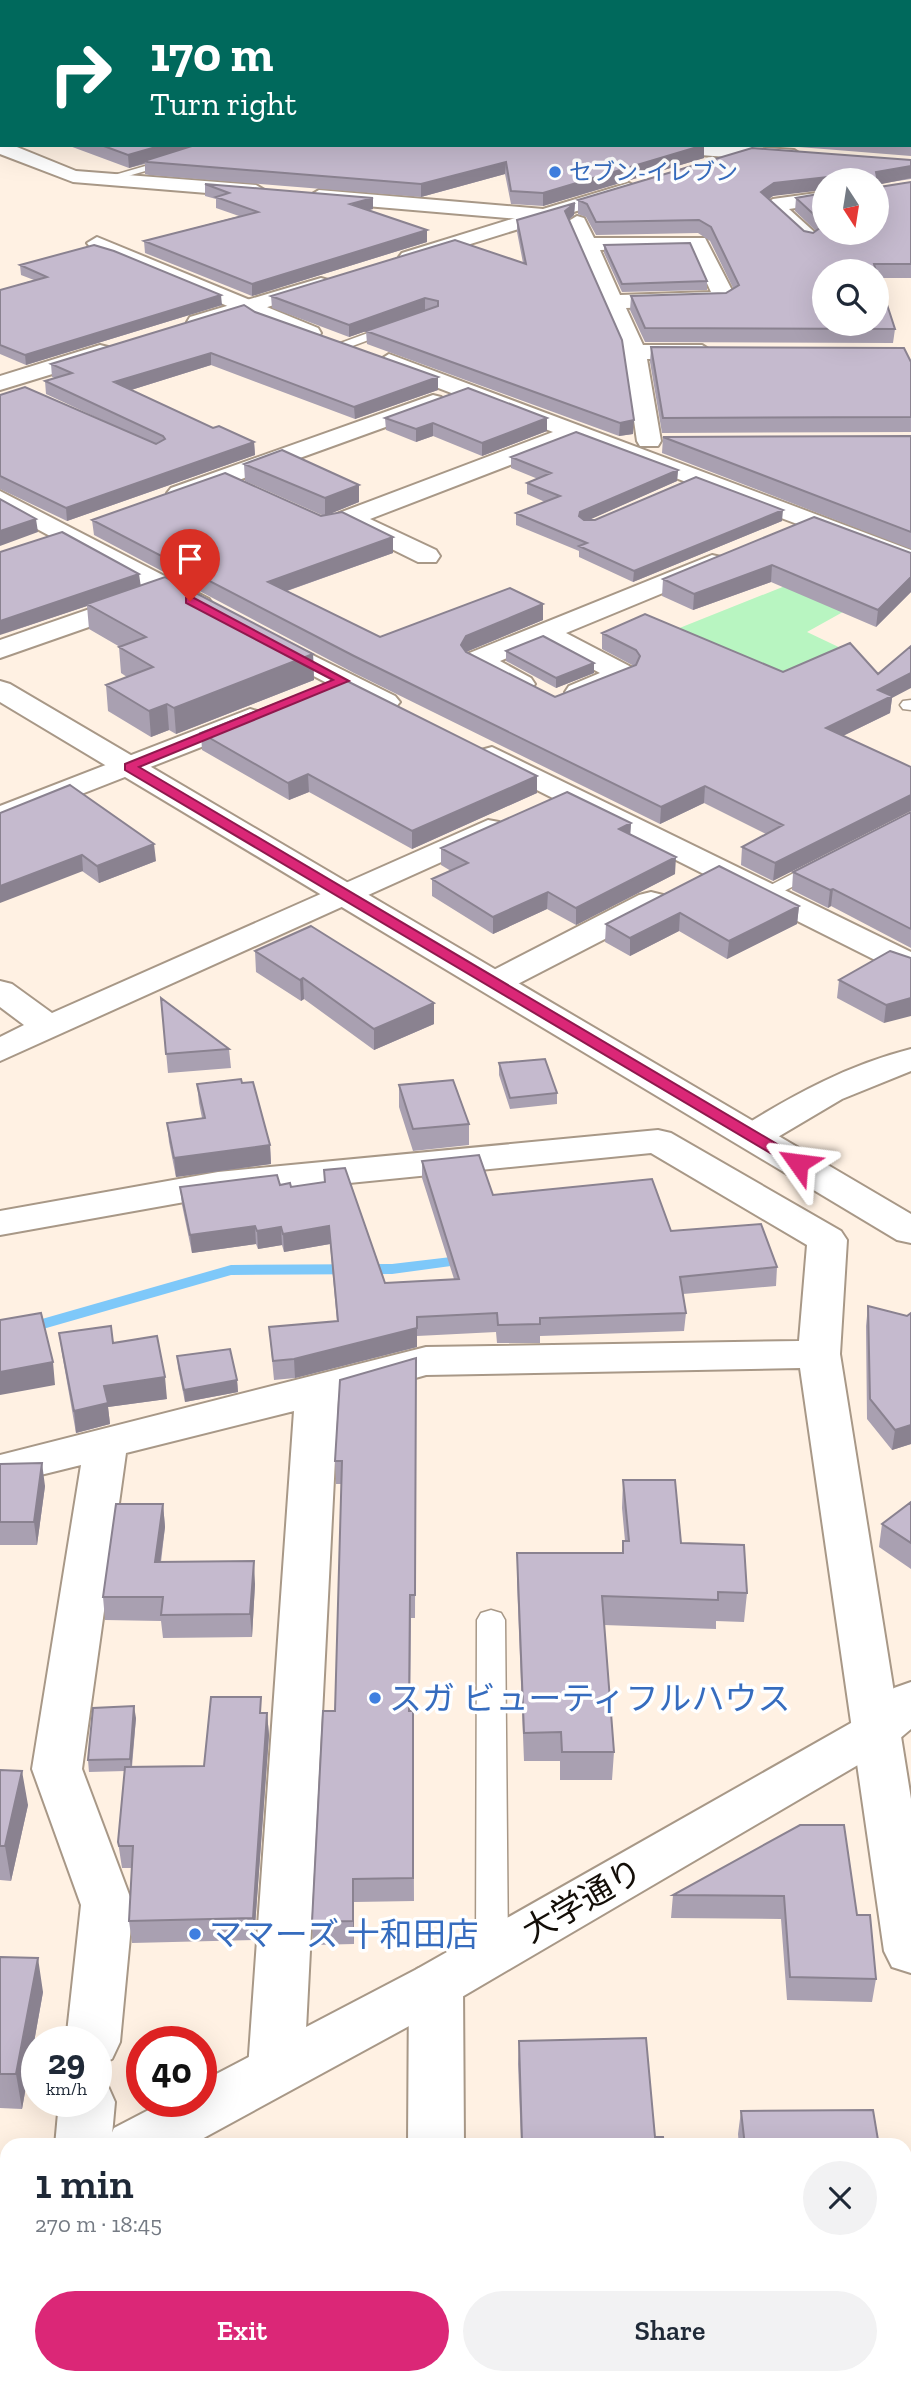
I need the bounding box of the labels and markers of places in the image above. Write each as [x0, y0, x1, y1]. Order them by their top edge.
place label: セブン-イレブン [569, 158, 738, 186]
marker: セブン-イレブン [547, 164, 563, 180]
pin [160, 529, 220, 601]
place label: スガ ビューティフルハウス [389, 1679, 791, 1718]
marker: スガ ビューティフルハウス [367, 1690, 383, 1706]
place label: ママーズ 十和田店 [209, 1915, 479, 1954]
marker: ママーズ 十和田店 [187, 1926, 203, 1942]

